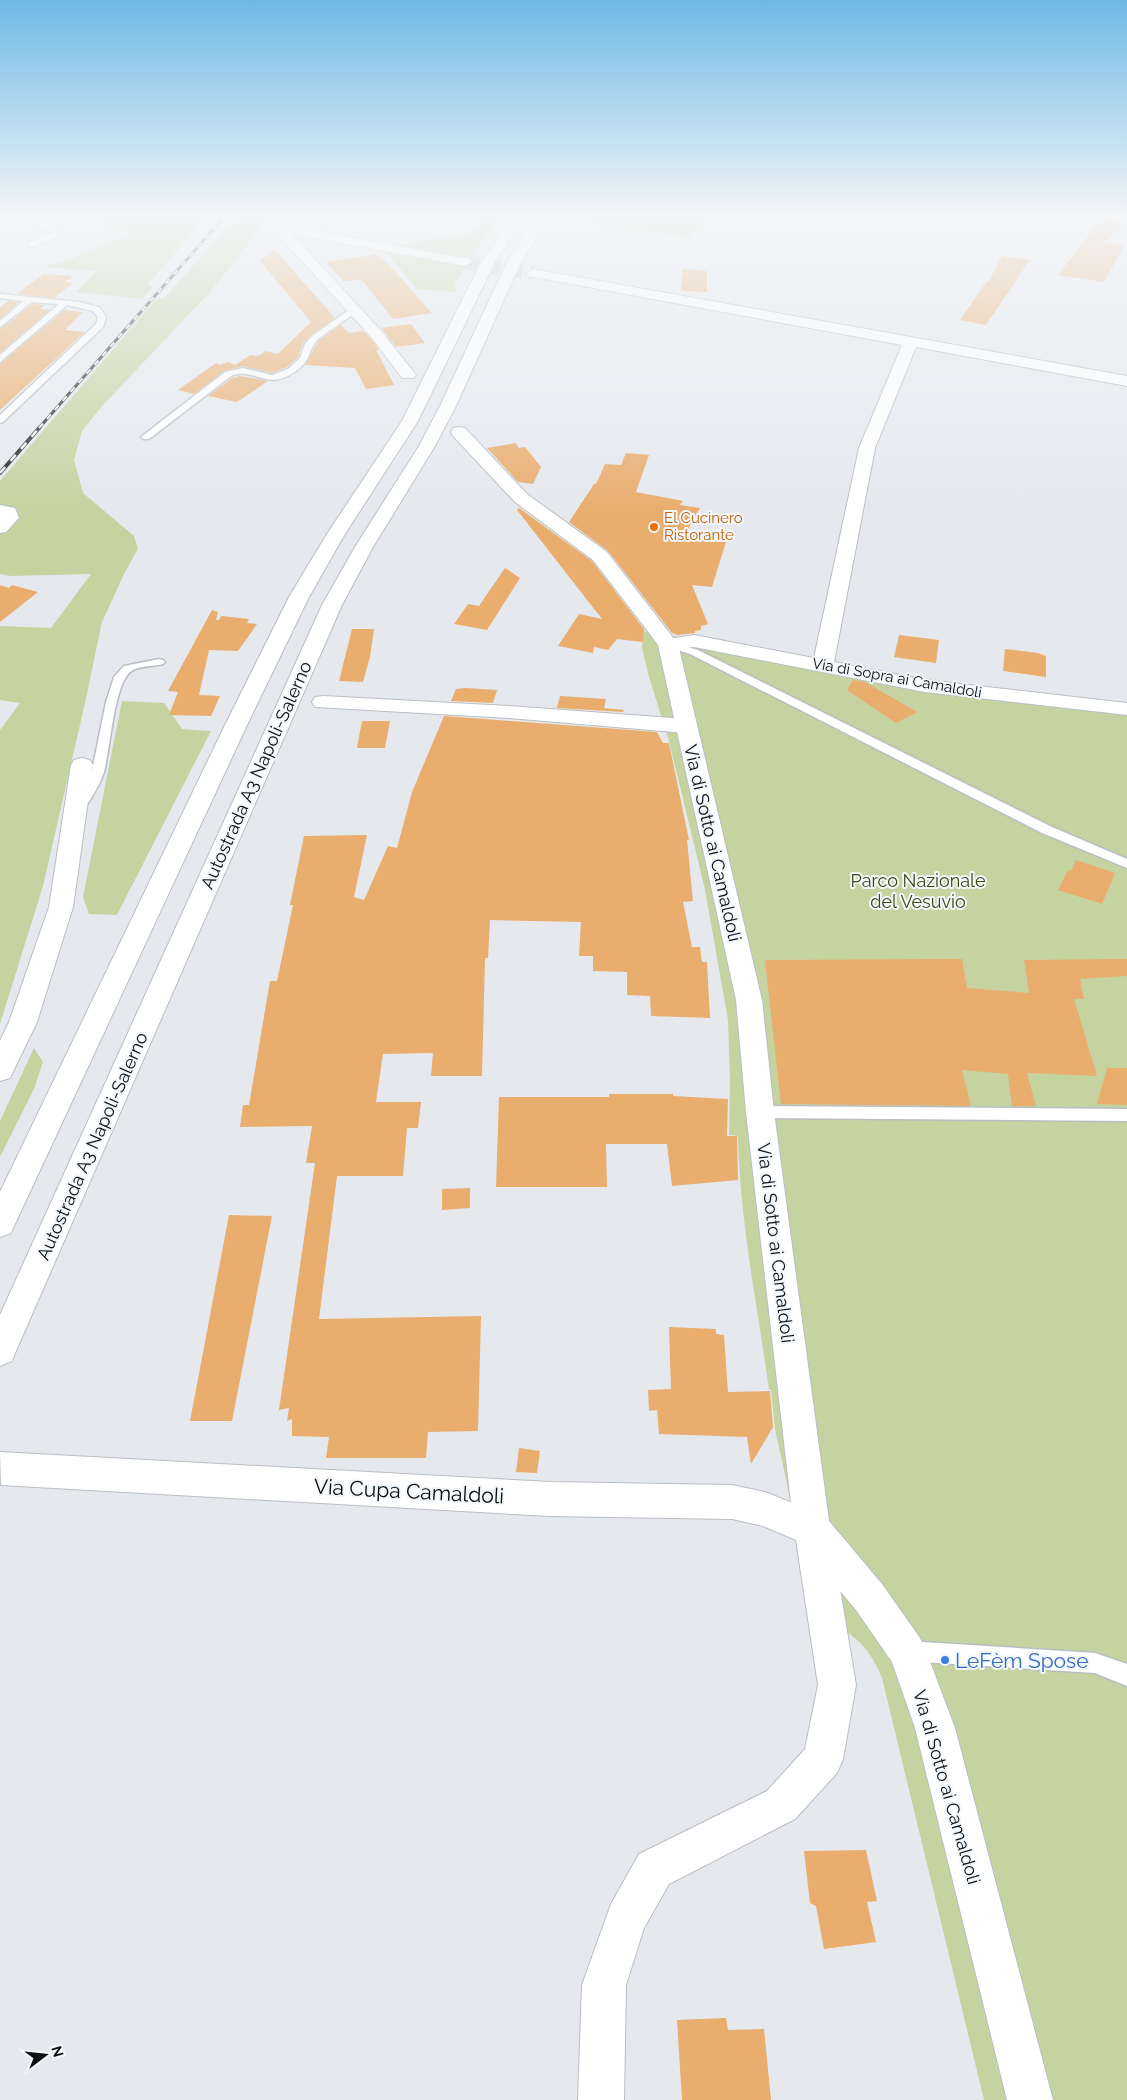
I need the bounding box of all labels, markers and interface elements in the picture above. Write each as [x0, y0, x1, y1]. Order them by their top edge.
place label: El Cucinero Ristorante [664, 509, 743, 544]
marker: El Cucinero Ristorante [648, 521, 660, 533]
street label: Via di Sopra ai Camaldoli [811, 654, 983, 702]
street label: Autostrada A3 Napoli-Salerno [196, 658, 316, 892]
street label: Via di Sotto ai Camaldoli [680, 743, 746, 943]
park label: Parco Nazionale del Vesuvio [851, 870, 986, 912]
street label: Autostrada A3 Napoli-Salerno [32, 1029, 152, 1263]
street label: Via di Sotto ai Camaldoli [753, 1142, 799, 1344]
street label: Via Cupa Camaldoli [313, 1474, 505, 1508]
place label: LeFèm Spose [955, 1648, 1089, 1673]
marker: LeFèm Spose [939, 1654, 951, 1666]
street label: Via di Sotto ai Camaldoli [909, 1687, 985, 1887]
north arrow [20, 2030, 70, 2080]
text: N [48, 2044, 67, 2059]

